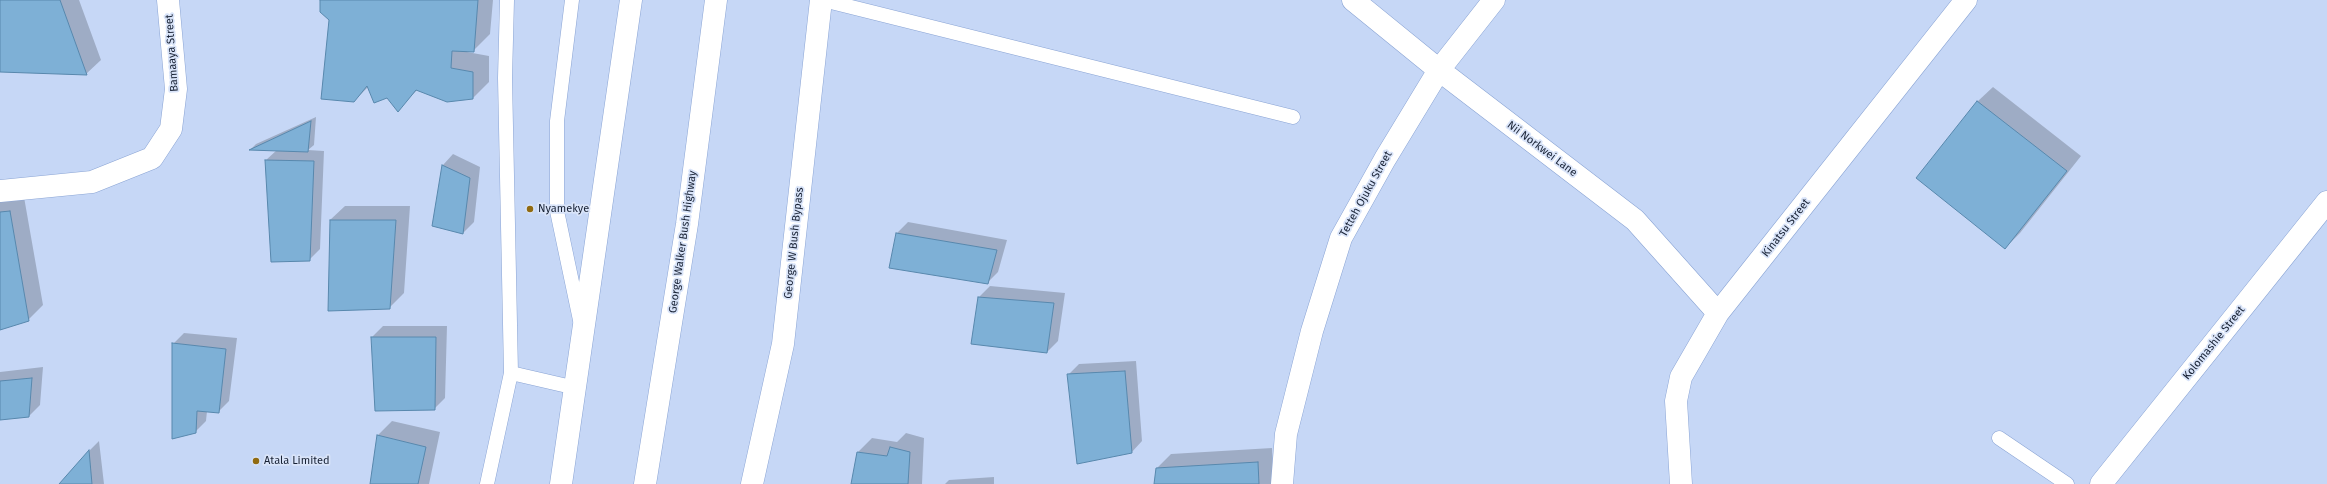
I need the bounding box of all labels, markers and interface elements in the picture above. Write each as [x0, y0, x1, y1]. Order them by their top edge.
street label: Bamaaya Street [163, 14, 181, 92]
street label: Nii Norkwei Lane [1504, 118, 1580, 180]
street label: Tetteh Ojuku Street [1337, 149, 1395, 239]
street label: George Walker Bush Highway [666, 170, 700, 314]
street label: George W Bush Bypass [782, 187, 806, 299]
street label: Kinatsu Street [1759, 196, 1813, 260]
place label: Nyamekye [538, 202, 589, 216]
marker: Nyamekye [525, 204, 535, 214]
street label: Kolomashie Street [2180, 303, 2248, 383]
place label: Atala Limited [264, 454, 330, 468]
marker: Atala Limited [251, 456, 261, 466]

